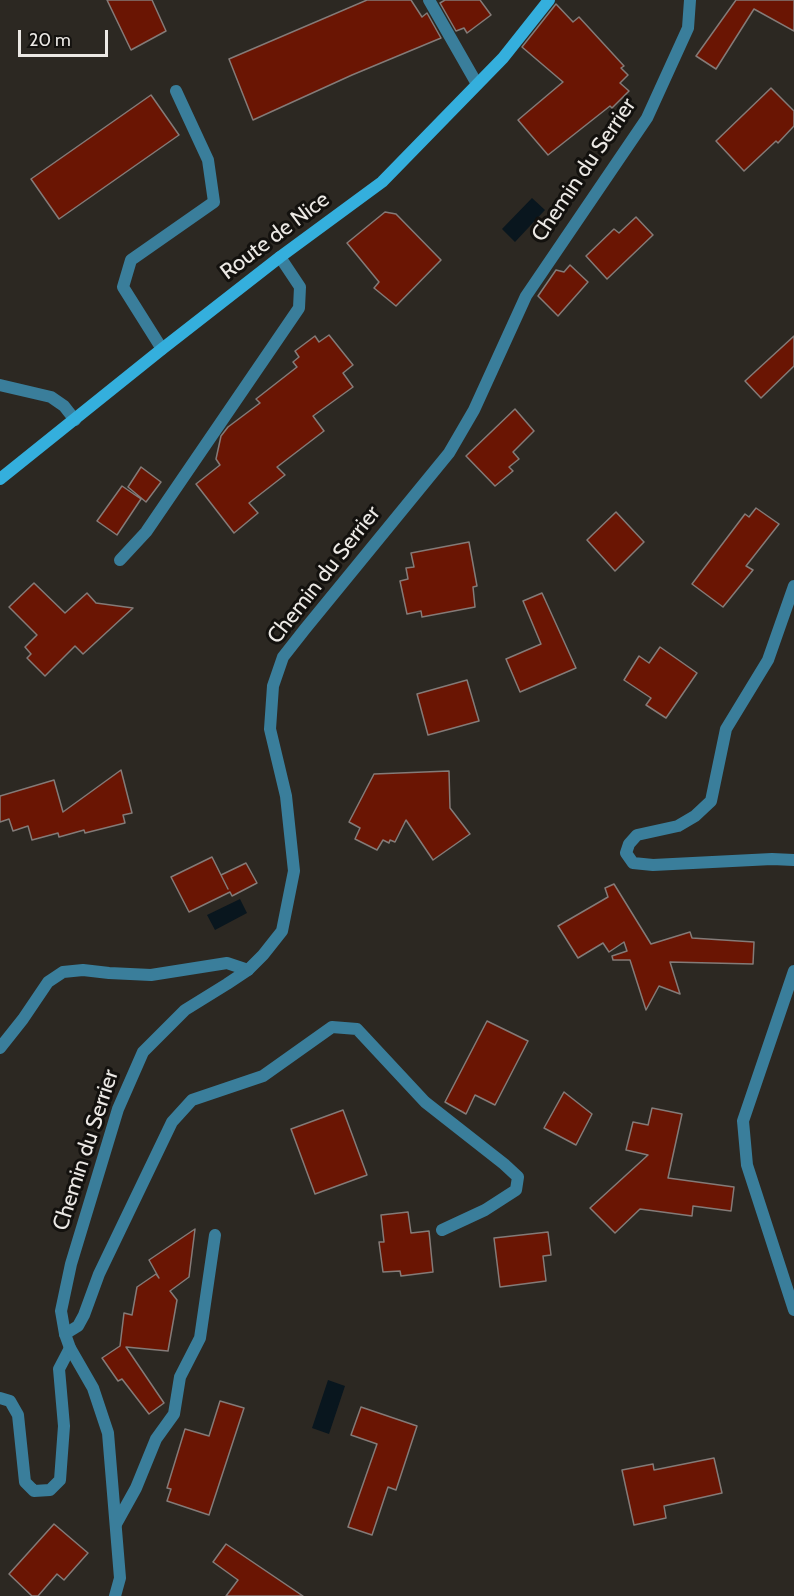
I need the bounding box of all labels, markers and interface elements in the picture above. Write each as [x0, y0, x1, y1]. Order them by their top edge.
scale bar [21, 18, 111, 56]
text: 20 m [29, 29, 71, 51]
street label: Chemin du Serrier [526, 93, 642, 247]
street label: Route de Nice [215, 186, 335, 286]
street label: Chemin du Serrier [262, 501, 386, 649]
street label: Chemin du Serrier [48, 1066, 124, 1234]

